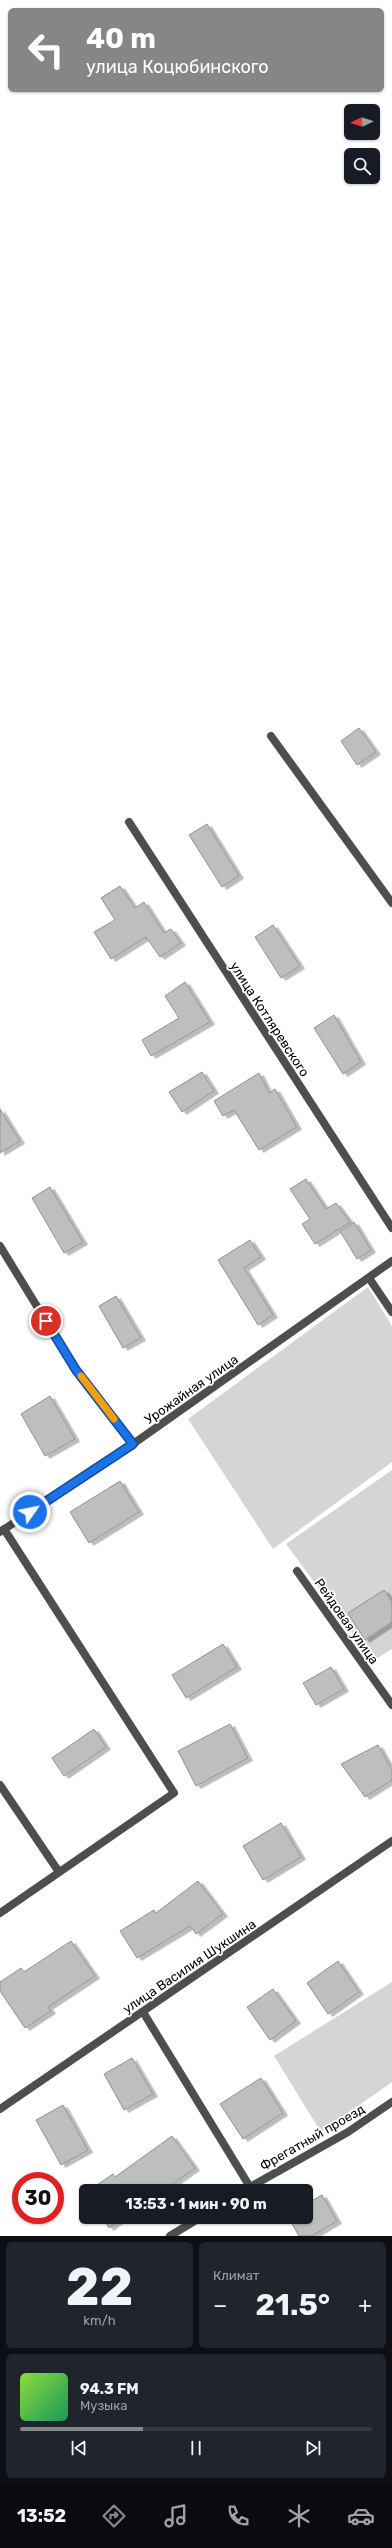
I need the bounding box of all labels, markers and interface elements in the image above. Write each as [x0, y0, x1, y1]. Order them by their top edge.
text: 40 m [86, 22, 156, 55]
icon: left [20, 24, 72, 76]
text: улица Коцюбинского [86, 56, 269, 78]
north arrow [344, 104, 380, 140]
map controls [344, 104, 380, 184]
button: search [344, 148, 380, 184]
street label: улица Котляревского [227, 959, 312, 1079]
pin [29, 1304, 63, 1338]
icon: arrive [35, 1310, 57, 1332]
street label: Урожайная улица [142, 1352, 241, 1427]
position arrow [9.0, 1491, 51.0, 1533]
street label: Рейдовая улица [311, 1576, 382, 1667]
street label: улица Василия Шукшина [120, 1916, 259, 2017]
street label: Фрегатный проезд [257, 2101, 367, 2174]
speed limit sign: 30 [12, 2172, 64, 2224]
text: 13:53 · 1 мин · 90 m [125, 2195, 267, 2213]
text: 22 [66, 2256, 133, 2318]
text: Климат [213, 2268, 259, 2283]
text: 21.5° [255, 2287, 330, 2323]
text: − [213, 2292, 227, 2319]
text: + [358, 2292, 372, 2319]
text: km/h [83, 2313, 116, 2328]
text: 94.3 FM [80, 2380, 139, 2398]
text: Музыка [80, 2398, 127, 2413]
icon: previous [68, 2437, 90, 2459]
icon: pause [185, 2437, 207, 2459]
icon: next [302, 2437, 324, 2459]
icon: directions [100, 2502, 128, 2530]
icon: music [162, 2502, 190, 2530]
icon: phone [224, 2502, 252, 2530]
icon: climate [285, 2502, 313, 2530]
icon: car [347, 2502, 375, 2530]
text: 13:52 [17, 2505, 66, 2527]

